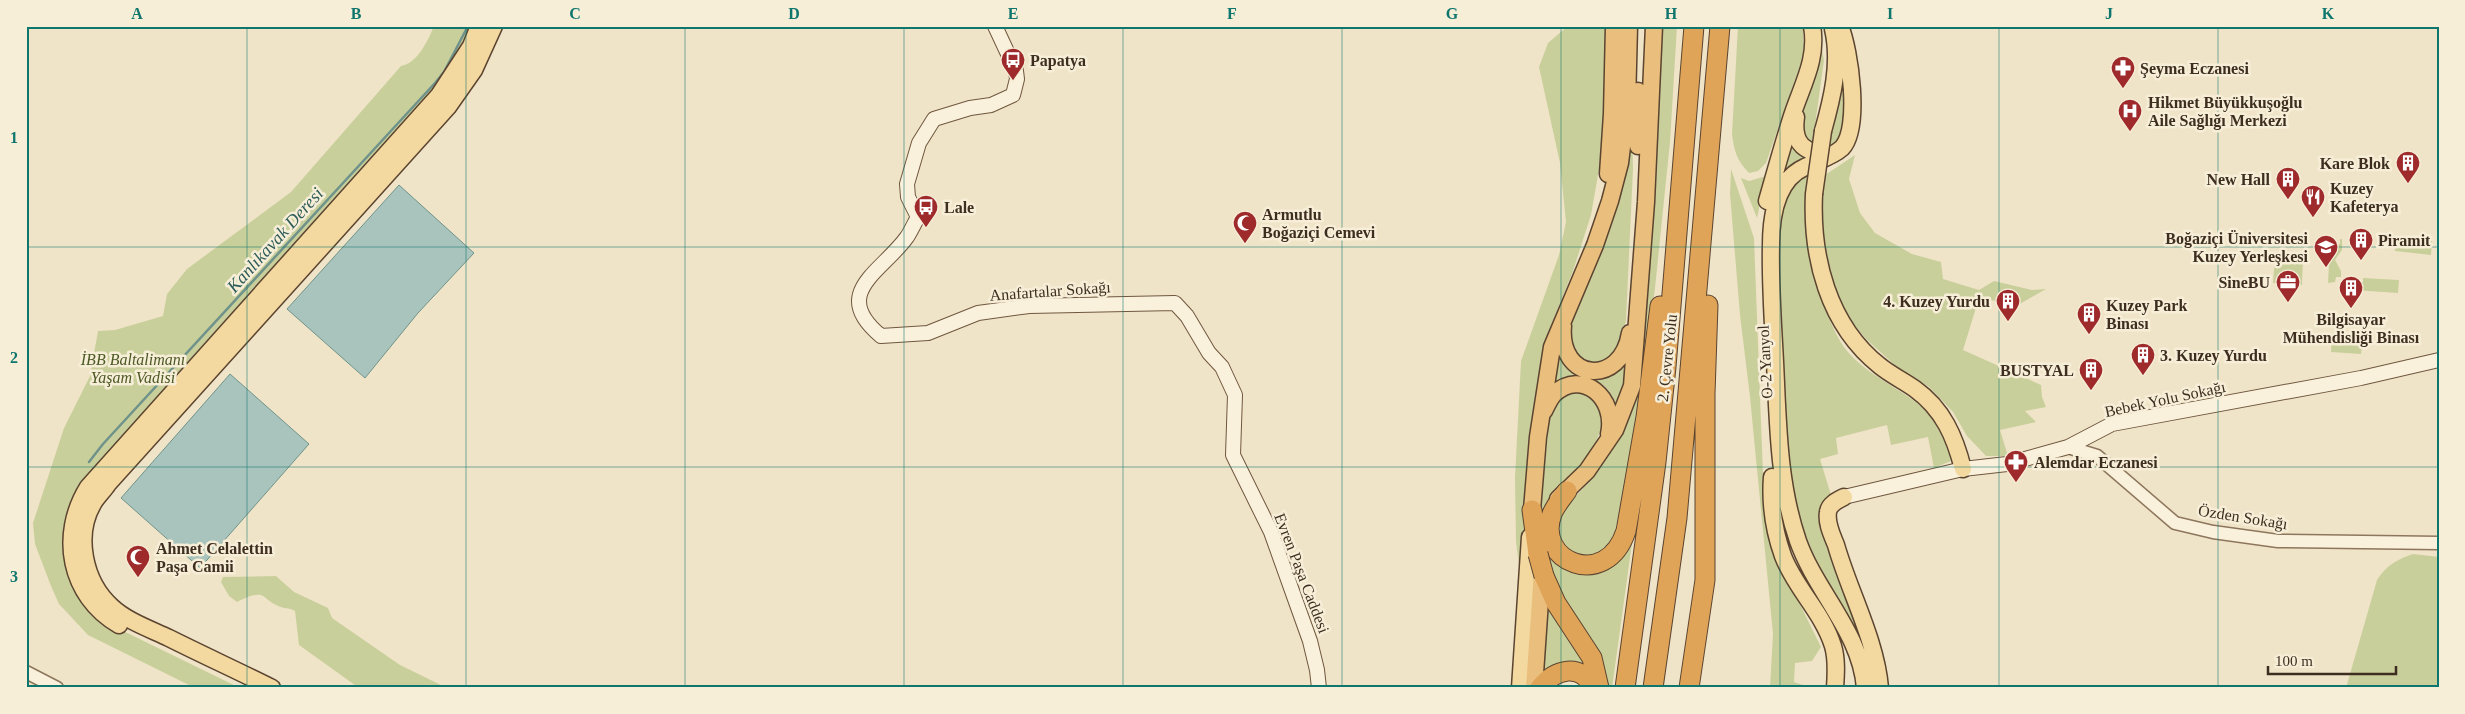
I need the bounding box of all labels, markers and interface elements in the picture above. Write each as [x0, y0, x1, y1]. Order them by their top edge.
text: A [131, 5, 143, 22]
text: B [351, 5, 362, 22]
text: C [569, 5, 581, 22]
text: D [788, 5, 800, 22]
text: E [1008, 5, 1018, 22]
text: F [1227, 5, 1237, 22]
text: G [1446, 5, 1459, 22]
text: H [1665, 5, 1678, 22]
text: I [1887, 5, 1893, 22]
text: J [2105, 5, 2113, 22]
text: K [2322, 5, 2335, 22]
bus stop icon: Papatya [1000, 47, 1026, 81]
place label: Papatya [1030, 52, 1086, 70]
pharmacy icon: Şeyma Eczanesi [2110, 55, 2136, 89]
place label: Şeyma Eczanesi [2140, 60, 2249, 78]
place label: Hikmet Büyükkuşoğlu Aile Sağlığı Merkezi [2148, 94, 2302, 130]
hospital icon: Hikmet Büyükkuşoğlu Aile Sağlığı Merkezi [2117, 98, 2143, 132]
text: 1 [10, 129, 18, 146]
building icon: Kare Blok [2395, 150, 2421, 184]
place label: Kare Blok [2320, 155, 2390, 172]
building icon: New Hall [2275, 166, 2301, 200]
place label: New Hall [2206, 171, 2271, 188]
place label: Kuzey Kafeterya [2330, 180, 2398, 216]
water label: Kanlıkavak Deresi [222, 184, 327, 297]
restaurant icon: Kuzey Kafeterya [2300, 184, 2326, 218]
bus stop icon: Lale [913, 194, 939, 228]
place label: Lale [944, 199, 974, 216]
place label: Armutlu Boğaziçi Cemevi [1262, 206, 1376, 242]
mosque icon: Armutlu Boğaziçi Cemevi [1232, 210, 1258, 244]
building icon: Piramit [2348, 227, 2374, 261]
place label: Boğaziçi Üniversitesi Kuzey Yerleşkesi [2165, 230, 2309, 266]
place label: Piramit [2378, 232, 2431, 249]
school or university icon: Boğaziçi Üniversitesi Kuzey Yerleşkesi [2313, 234, 2339, 268]
office icon: SineBU [2275, 269, 2301, 303]
place label: SineBU [2218, 274, 2270, 291]
building icon: Bilgisayar Mühendisliği Binası [2338, 275, 2364, 309]
street label: Anafartalar Sokağı [989, 278, 1112, 305]
building icon: 4. Kuzey Yurdu [1995, 288, 2021, 322]
place label: 4. Kuzey Yurdu [1883, 293, 1990, 311]
place label: Kuzey Park Binası [2106, 297, 2187, 332]
building icon: Kuzey Park Binası [2076, 301, 2102, 335]
place label: Bilgisayar Mühendisliği Binası [2283, 311, 2420, 347]
street label: 2. Çevre Yolu [1654, 313, 1681, 403]
street label: O-2 Yanyol [1755, 324, 1776, 399]
building icon: 3. Kuzey Yurdu [2130, 342, 2156, 376]
place label: 3. Kuzey Yurdu [2160, 347, 2267, 365]
text: 2 [10, 349, 18, 366]
park label: İBB Baltalimanı Yaşam Vadisi [80, 351, 185, 387]
building icon: BUSTYAL [2078, 357, 2104, 391]
place label: BUSTYAL [2000, 362, 2074, 379]
street label: Bebek Yolu Sokağı [2103, 378, 2228, 421]
pharmacy icon: Alemdar Eczanesi [2003, 449, 2029, 483]
place label: Alemdar Eczanesi [2034, 454, 2158, 471]
street label: Özden Sokağı [2197, 502, 2289, 534]
street label: Evren Paşa Caddesi [1270, 511, 1333, 636]
place label: Ahmet Celalettin Paşa Camii [156, 540, 273, 576]
mosque icon: Ahmet Celalettin Paşa Camii [125, 544, 151, 578]
text: 3 [10, 568, 18, 585]
scale bar [2268, 644, 2395, 676]
text: 100 m [2275, 653, 2313, 669]

